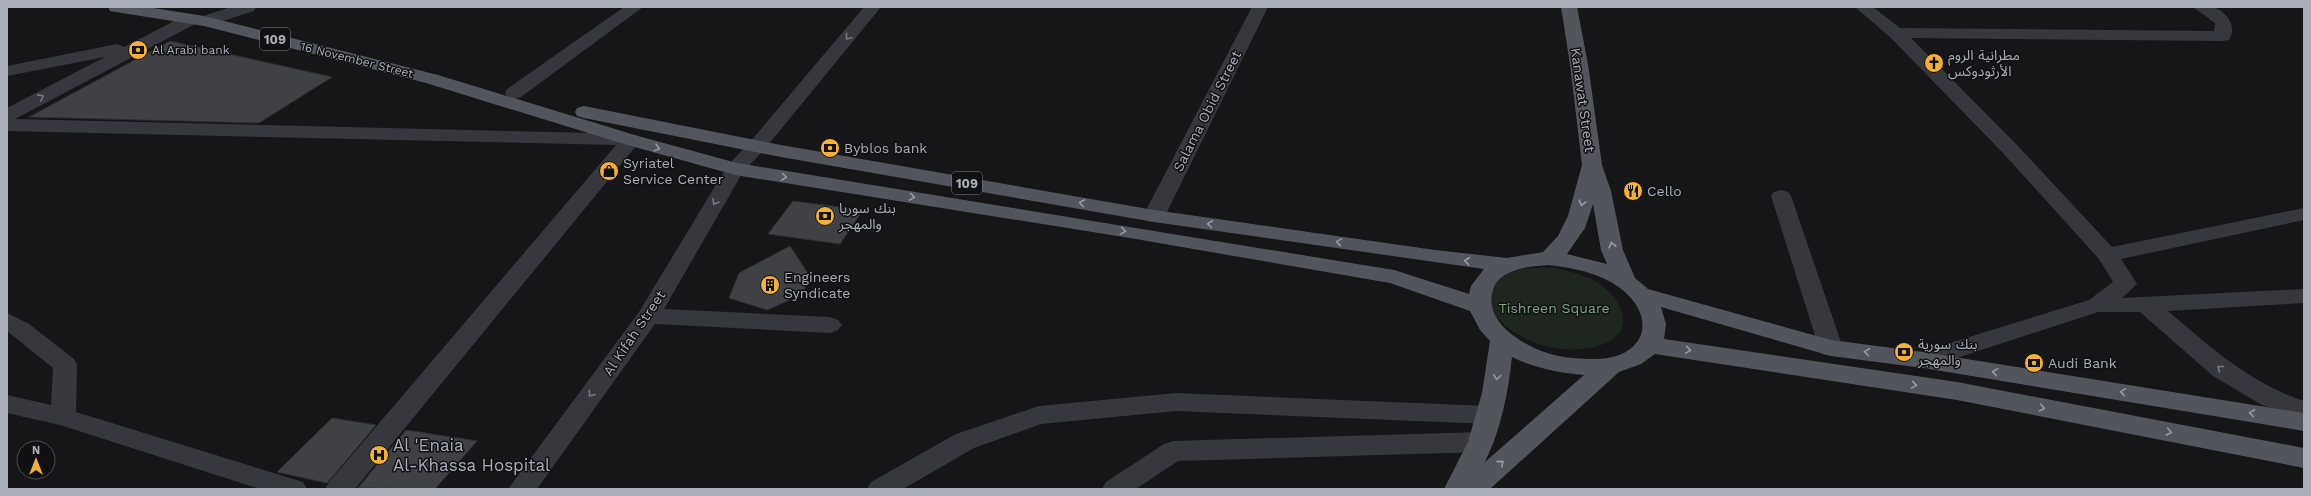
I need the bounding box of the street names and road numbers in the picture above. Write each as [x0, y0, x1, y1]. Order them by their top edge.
road number: 109 [260, 28, 290, 50]
street label: 16 November Street [299, 39, 415, 81]
street label: Kanawat Street [1568, 47, 1598, 153]
street label: Salama Obid Street [1170, 48, 1244, 174]
road number: 109 [952, 172, 982, 194]
street label: Al Kifah Street [600, 287, 668, 379]

